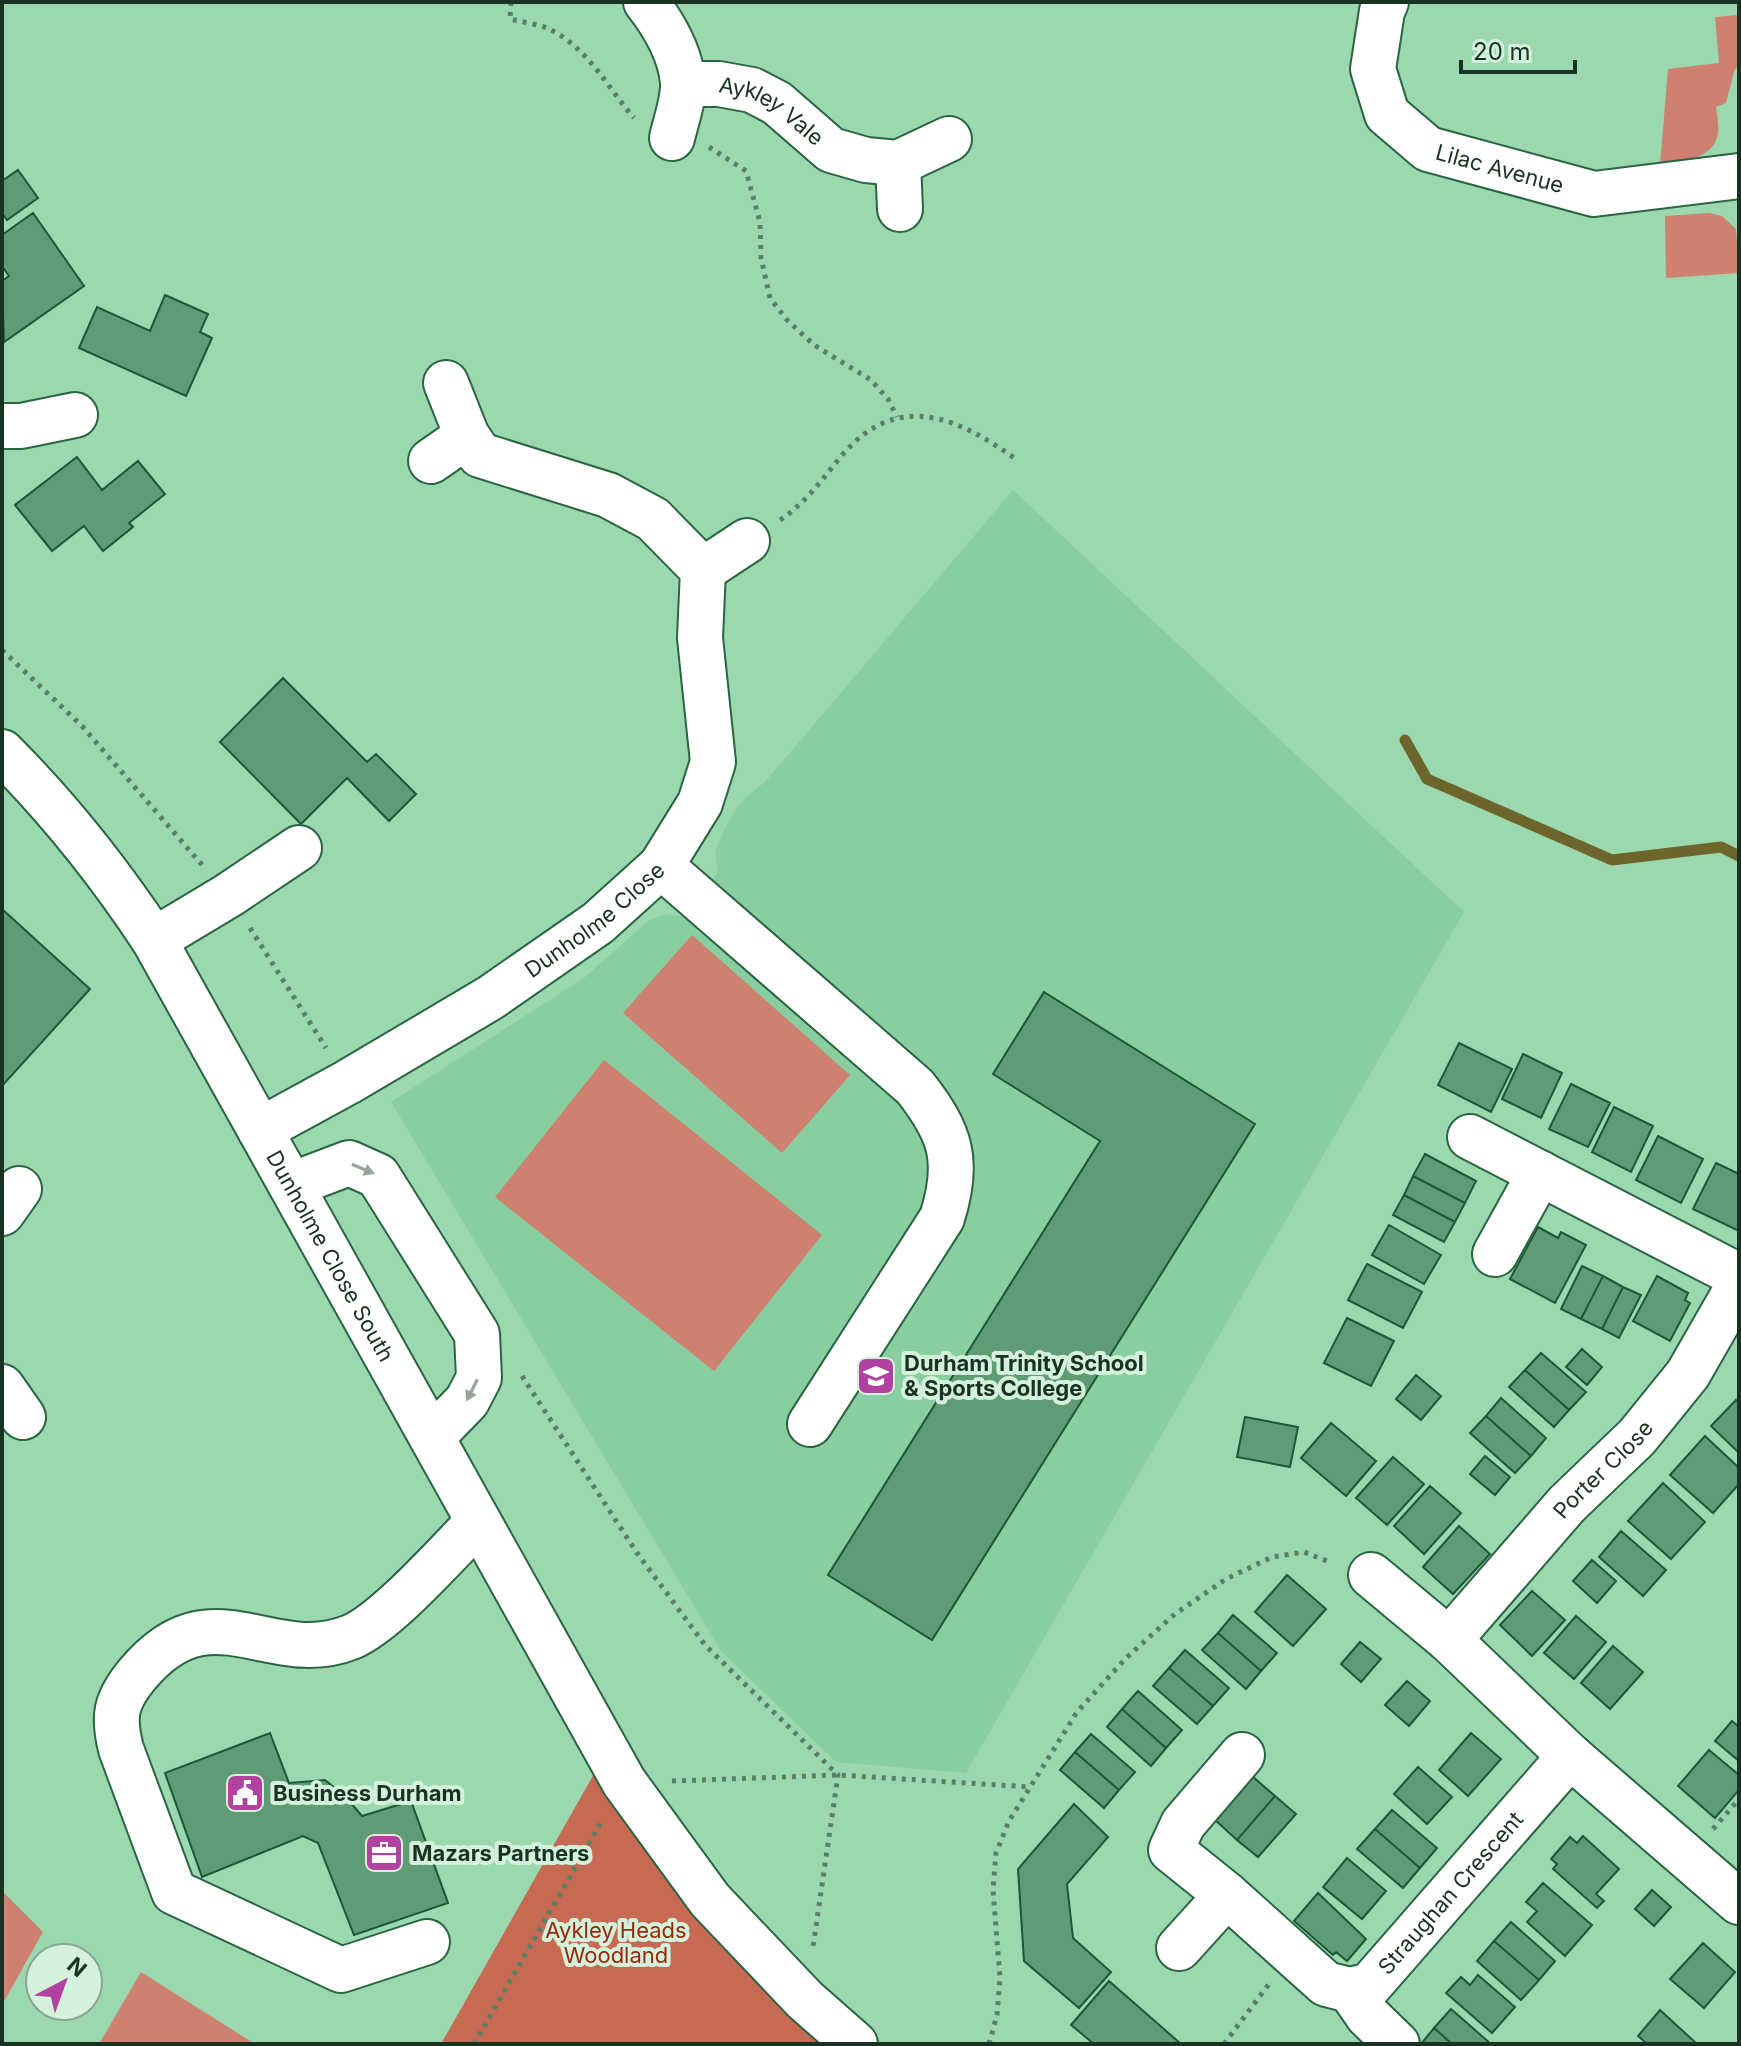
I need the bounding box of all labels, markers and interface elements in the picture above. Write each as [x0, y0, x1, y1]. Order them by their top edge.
scale bar [1461, 24, 1575, 74]
text: 20 m [1473, 37, 1531, 66]
street label: Aykley Vale [717, 71, 829, 151]
street label: Lilac Avenue [1433, 139, 1567, 198]
street label: Dunholme Close [520, 857, 670, 983]
street label: Dunholme Close South [261, 1146, 400, 1366]
one-way arrow [352, 1163, 375, 1176]
place label: Durham Trinity School & Sports College [904, 1350, 1144, 1401]
school or university icon: Durham Trinity School & Sports College [855, 1355, 897, 1397]
one-way arrow [466, 1379, 479, 1402]
street label: Porter Close [1548, 1415, 1658, 1524]
public building icon: Business Durham [224, 1772, 266, 1814]
place label: Business Durham [273, 1780, 462, 1806]
street label: Straughan Crescent [1373, 1806, 1528, 1979]
office icon: Mazars Partners [363, 1832, 405, 1874]
place label: Mazars Partners [412, 1840, 589, 1866]
park label: Aykley Heads Woodland [545, 1917, 687, 1968]
north arrow [24, 1942, 104, 2022]
text: N [62, 1952, 92, 1982]

